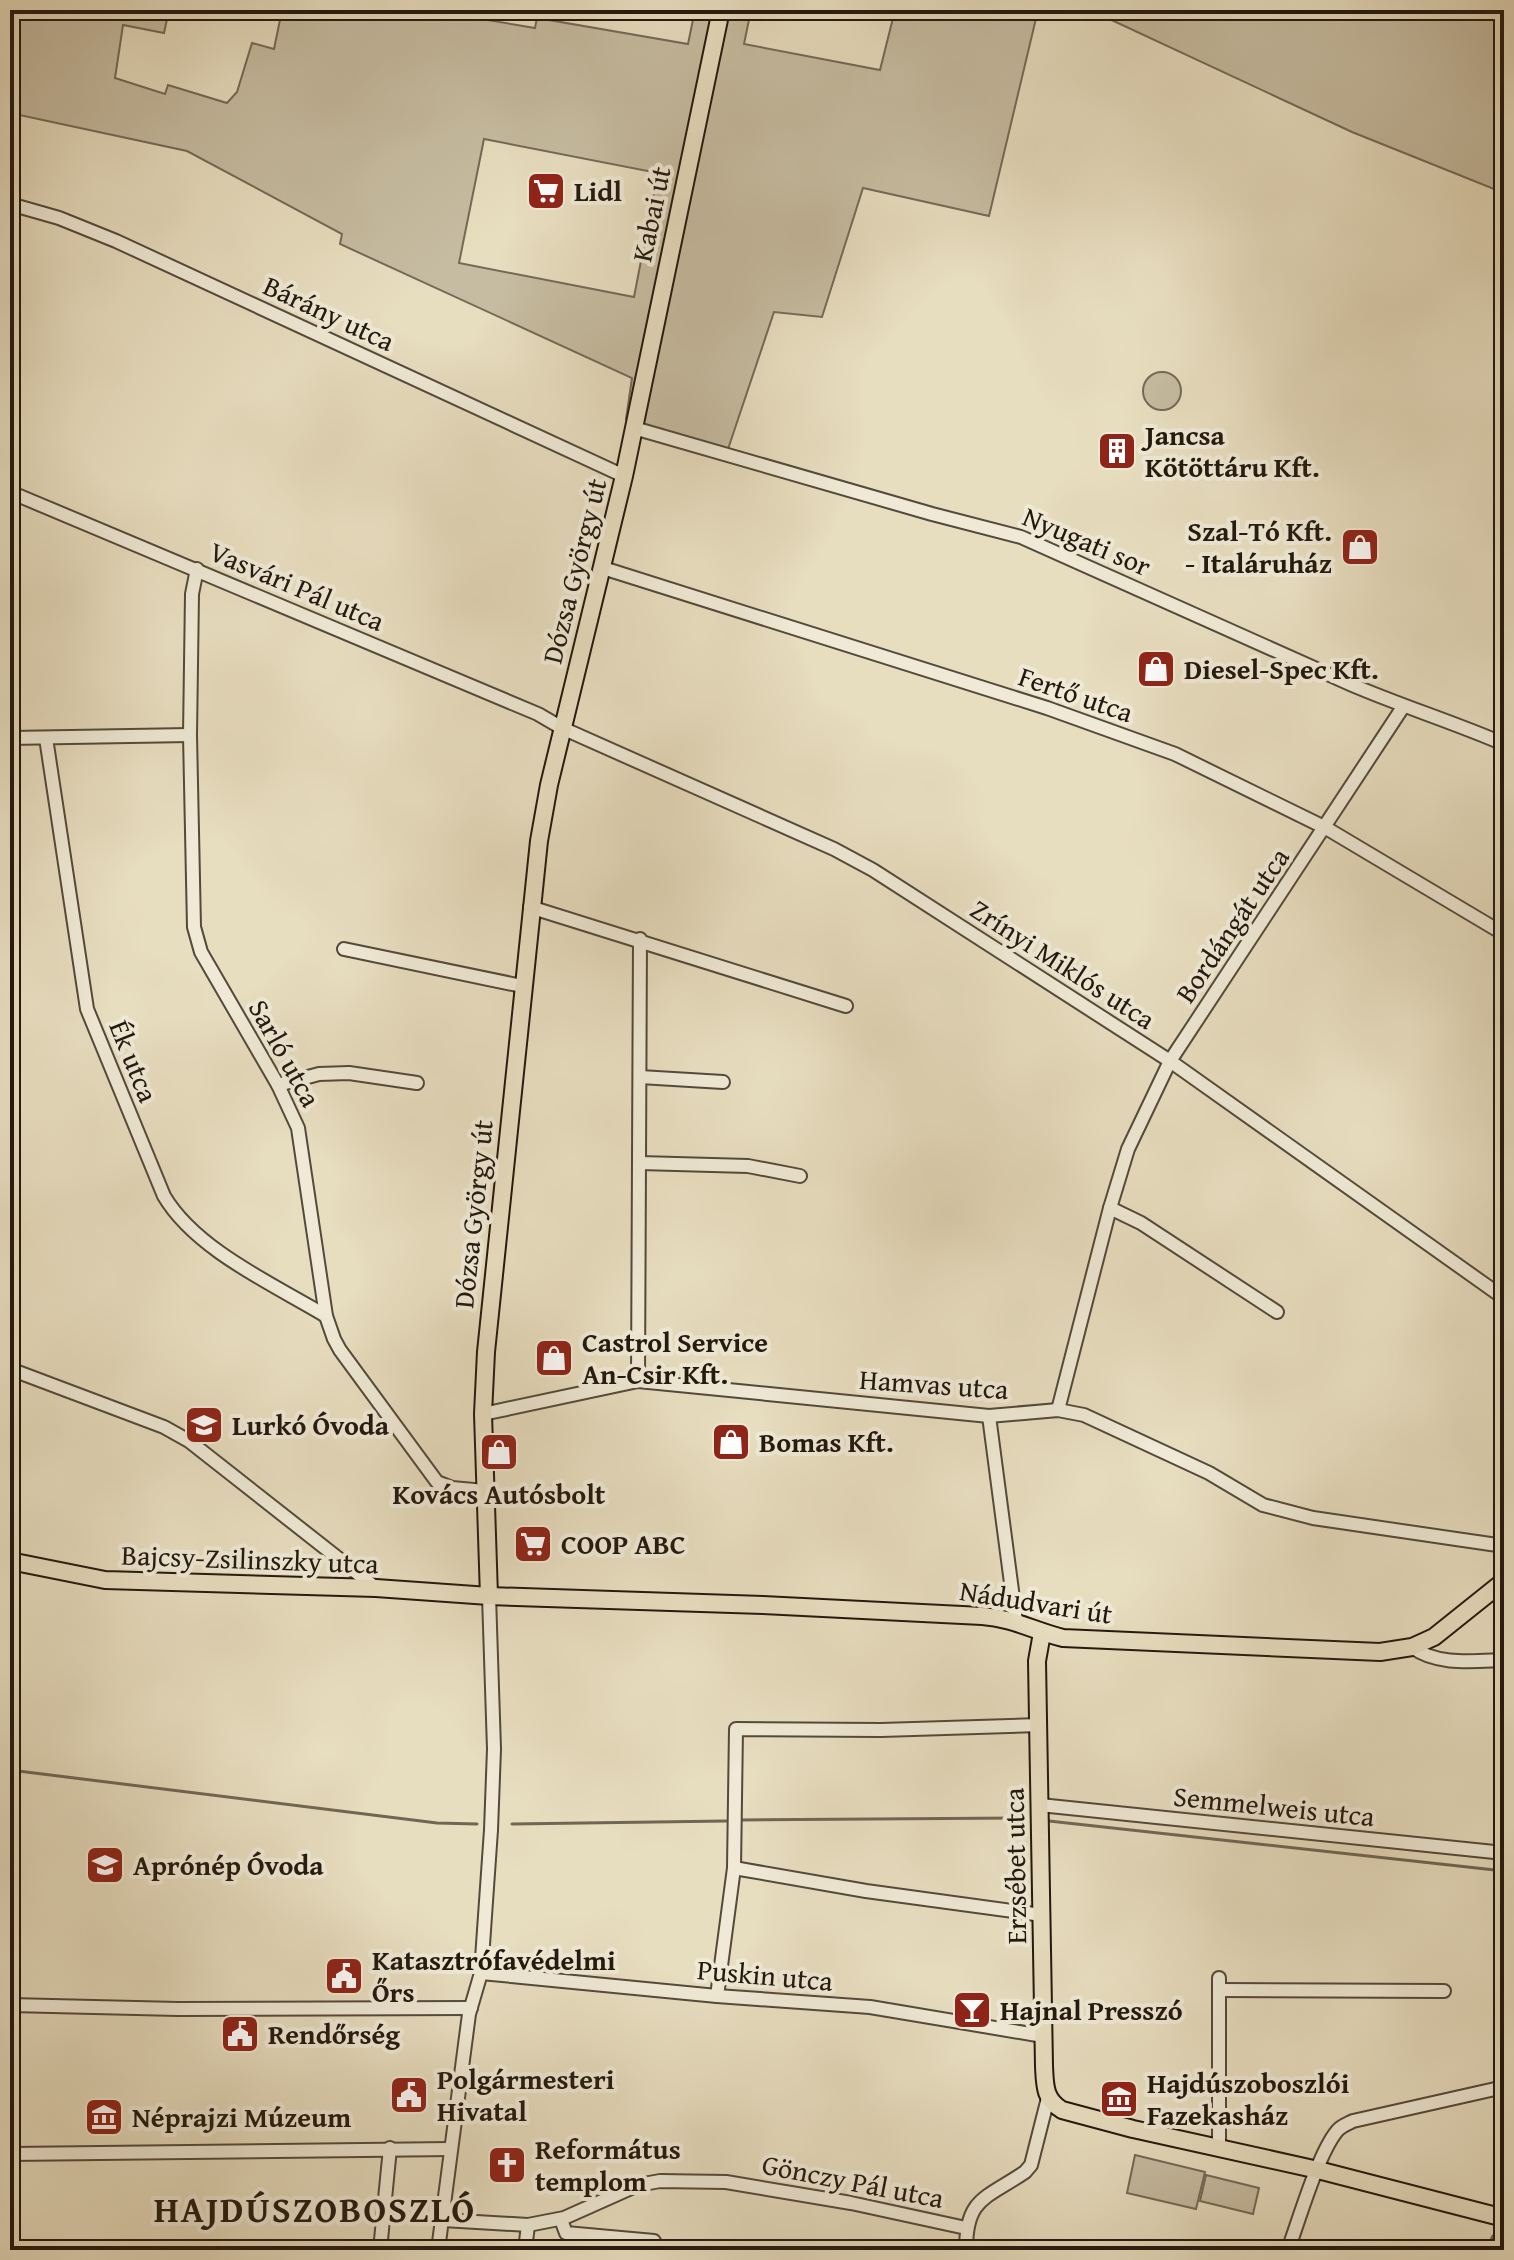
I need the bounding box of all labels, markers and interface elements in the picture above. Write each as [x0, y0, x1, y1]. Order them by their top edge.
street label: Kabai út [620, 162, 681, 265]
supermarket icon: Lidl [525, 170, 567, 212]
place label: Lidl [574, 170, 622, 211]
street label: Bárány utca [257, 264, 402, 361]
place label: Jancsa Kötöttáru Kft. [1141, 414, 1320, 487]
building icon: Jancsa Kötöttáru Kft. [1096, 430, 1138, 472]
street label: Dózsa György út [531, 474, 616, 668]
street label: Nyugati sor [1017, 495, 1158, 586]
place label: Szal-Tó Kft. - Italáruház [1185, 510, 1332, 583]
shop icon: Szal-Tó Kft. - Italáruház [1339, 526, 1381, 568]
street label: Vasvári Pál utca [203, 530, 392, 641]
shop icon: Diesel-Spec Kft. [1135, 648, 1177, 690]
place label: Diesel-Spec Kft. [1184, 648, 1379, 689]
street label: Fertő utca [1014, 655, 1139, 732]
street label: Bordángát utca [1164, 838, 1299, 1010]
street label: Zrínyi Miklós utca [963, 888, 1164, 1039]
street label: Sarló utca [239, 991, 332, 1115]
street label: Ék utca [99, 1014, 170, 1109]
street label: Dózsa György út [442, 1118, 503, 1310]
place label: Castrol Service An-Csir Kft. [582, 1321, 768, 1394]
shop icon: Castrol Service An-Csir Kft. [533, 1337, 575, 1379]
street label: Hamvas utca [858, 1358, 1011, 1409]
school or university icon: Lurkó Óvoda [183, 1404, 225, 1446]
place label: Lurkó Óvoda [232, 1404, 390, 1445]
shop icon: Bomas Kft. [710, 1421, 752, 1463]
place label: Bomas Kft. [759, 1421, 894, 1462]
shop icon: Kovács Autósbolt [478, 1431, 520, 1473]
place label: Kovács Autósbolt [393, 1473, 606, 1514]
supermarket icon: COOP ABC [512, 1523, 554, 1565]
place label: COOP ABC [561, 1523, 686, 1564]
street label: Bajcsy-Zsilinszky utca [121, 1534, 380, 1584]
street label: Nádudvari út [957, 1569, 1115, 1634]
street label: Semmelweis utca [1172, 1775, 1377, 1837]
street label: Erzsébet utca [993, 1787, 1036, 1945]
school or university icon: Aprónép Óvoda [84, 1844, 126, 1886]
place label: Aprónép Óvoda [133, 1844, 324, 1885]
place label: Katasztrófavédelmi Őrs [372, 1939, 616, 2012]
street label: Puskin utca [696, 1948, 835, 2001]
public building icon: Katasztrófavédelmi Őrs [323, 1955, 365, 1997]
bar icon: Hajnal Presszó [951, 1989, 993, 2031]
place label: Hajnal Presszó [1000, 1989, 1183, 2030]
public building icon: Rendőrség [219, 2013, 261, 2055]
place label: Rendőrség [268, 2013, 400, 2054]
place label: Polgármesteri Hivatal [437, 2058, 615, 2131]
place label: Hajdúszoboszlói Fazekasház [1147, 2062, 1350, 2135]
public building icon: Polgármesteri Hivatal [388, 2074, 430, 2116]
museum icon: Hajdúszoboszlói Fazekasház [1098, 2078, 1140, 2120]
museum icon: Néprajzi Múzeum [83, 2096, 125, 2138]
place label: Néprajzi Múzeum [132, 2096, 351, 2137]
place label: Református templom [535, 2128, 681, 2201]
street label: Gönczy Pál utca [759, 2143, 948, 2218]
church icon: Református templom [486, 2144, 528, 2186]
district label: HAJDÚSZOBOSZLÓ [154, 2182, 476, 2235]

